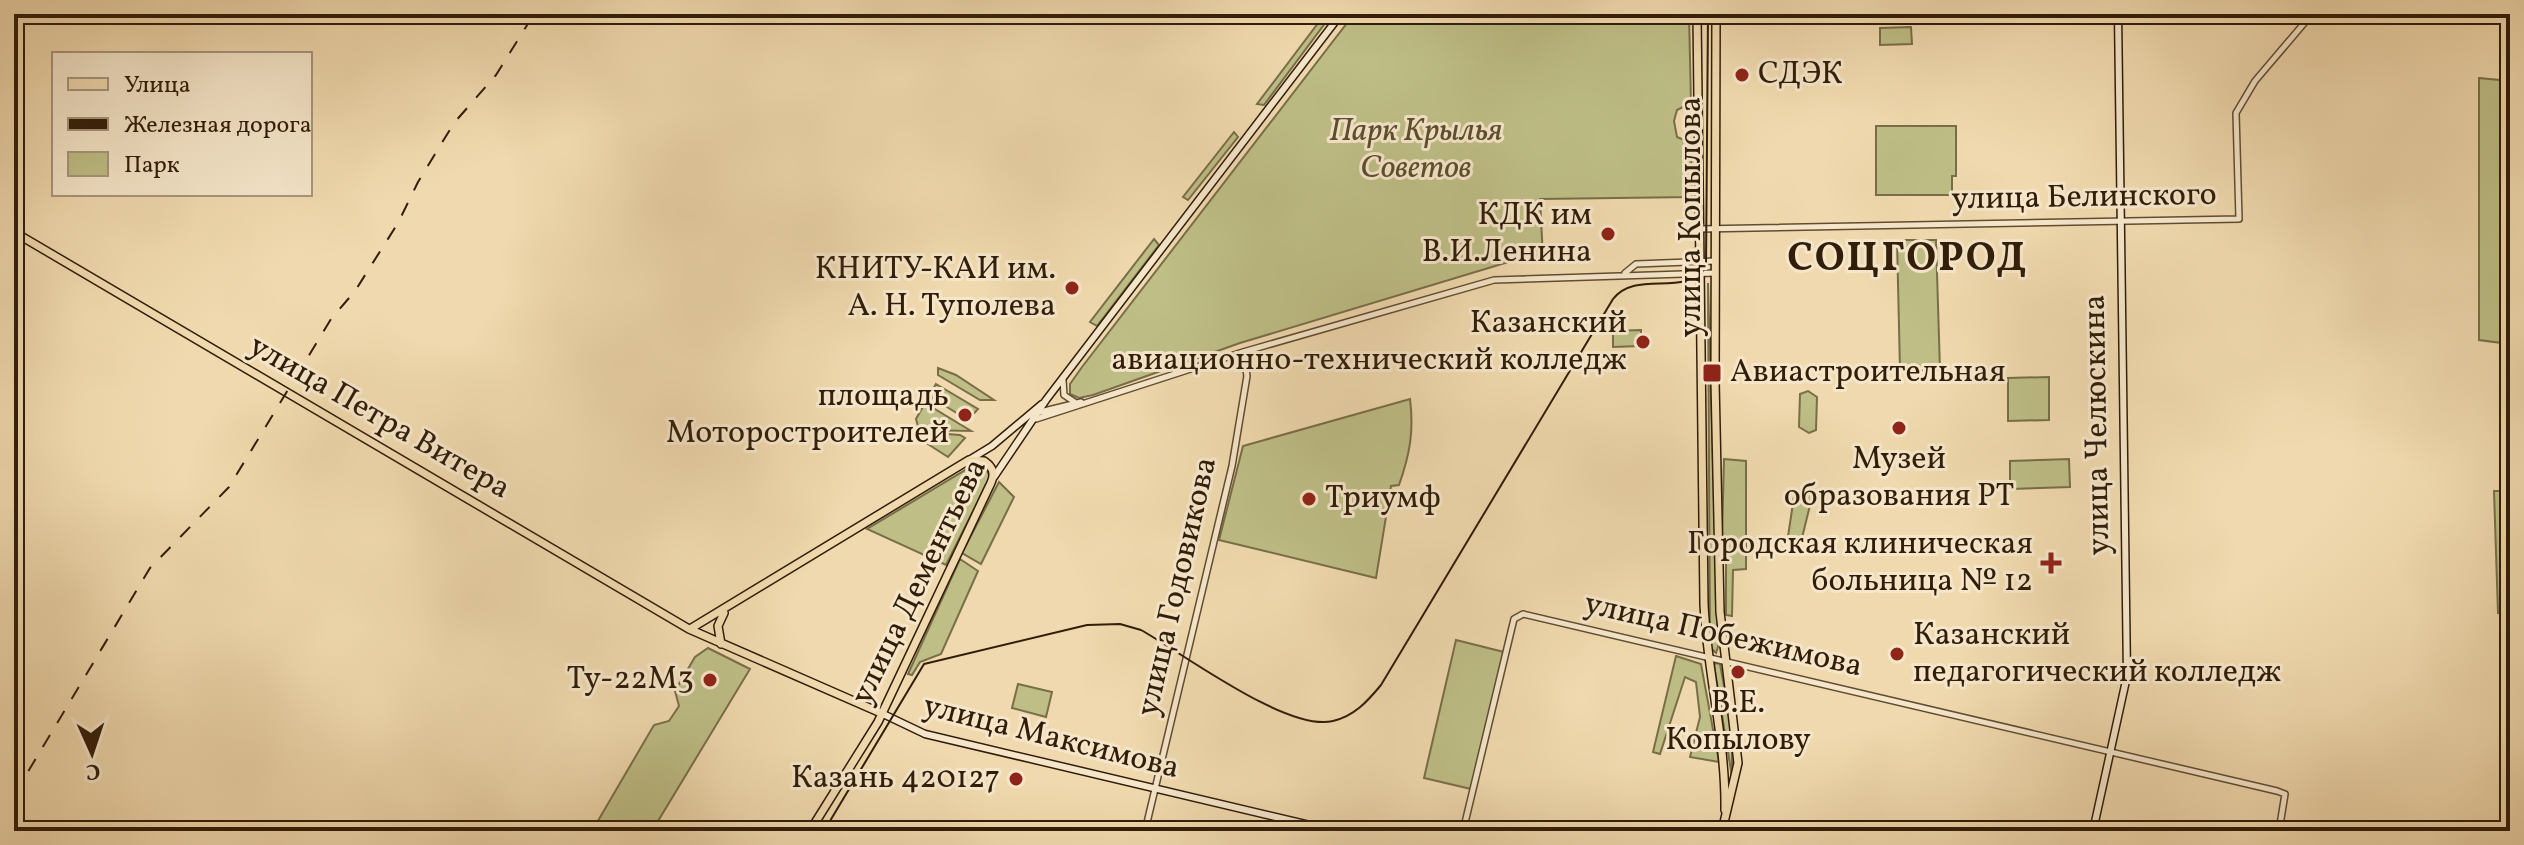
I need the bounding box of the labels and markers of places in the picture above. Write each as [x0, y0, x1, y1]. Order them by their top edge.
place label: СДЭК [1758, 53, 1843, 97]
marker: СДЭК [1733, 66, 1751, 84]
place label: КДК им В.И.Ленина [1422, 194, 1592, 275]
marker: КДК им В.И.Ленина [1599, 225, 1617, 243]
place label: КНИТУ-КАИ им. А. Н. Туполева [815, 248, 1056, 329]
marker: КНИТУ-КАИ им. А. Н. Туполева [1063, 279, 1081, 297]
place label: Казанский авиационно-технический колледж [1111, 302, 1627, 383]
marker: Казанский авиационно-технический колледж [1634, 333, 1652, 351]
place label: Авиастроительная [1730, 351, 2006, 395]
marker: Авиастроительная [1701, 362, 1723, 384]
place label: площадь Моторостроителей [666, 375, 949, 456]
marker: площадь Моторостроителей [956, 406, 974, 424]
marker: Музей образования РТ [1890, 419, 1908, 437]
place label: Музей образования РТ [1784, 438, 2014, 519]
place label: Триумф [1325, 477, 1441, 521]
marker: Триумф [1300, 490, 1318, 508]
place label: Городская клиническая больница № 12 [1687, 523, 2033, 604]
marker: Городская клиническая больница № 12 [2040, 552, 2062, 574]
place label: Казанский педагогический колледж [1913, 614, 2281, 695]
marker: Казанский педагогический колледж [1888, 645, 1906, 663]
place label: Ту-22М3 [567, 658, 694, 702]
marker: В.Е. Копылову [1729, 663, 1747, 681]
marker: Ту-22М3 [701, 671, 719, 689]
place label: В.Е. Копылову [1665, 682, 1811, 763]
place label: Казань 420127 [791, 757, 1000, 801]
marker: Казань 420127 [1007, 770, 1025, 788]

